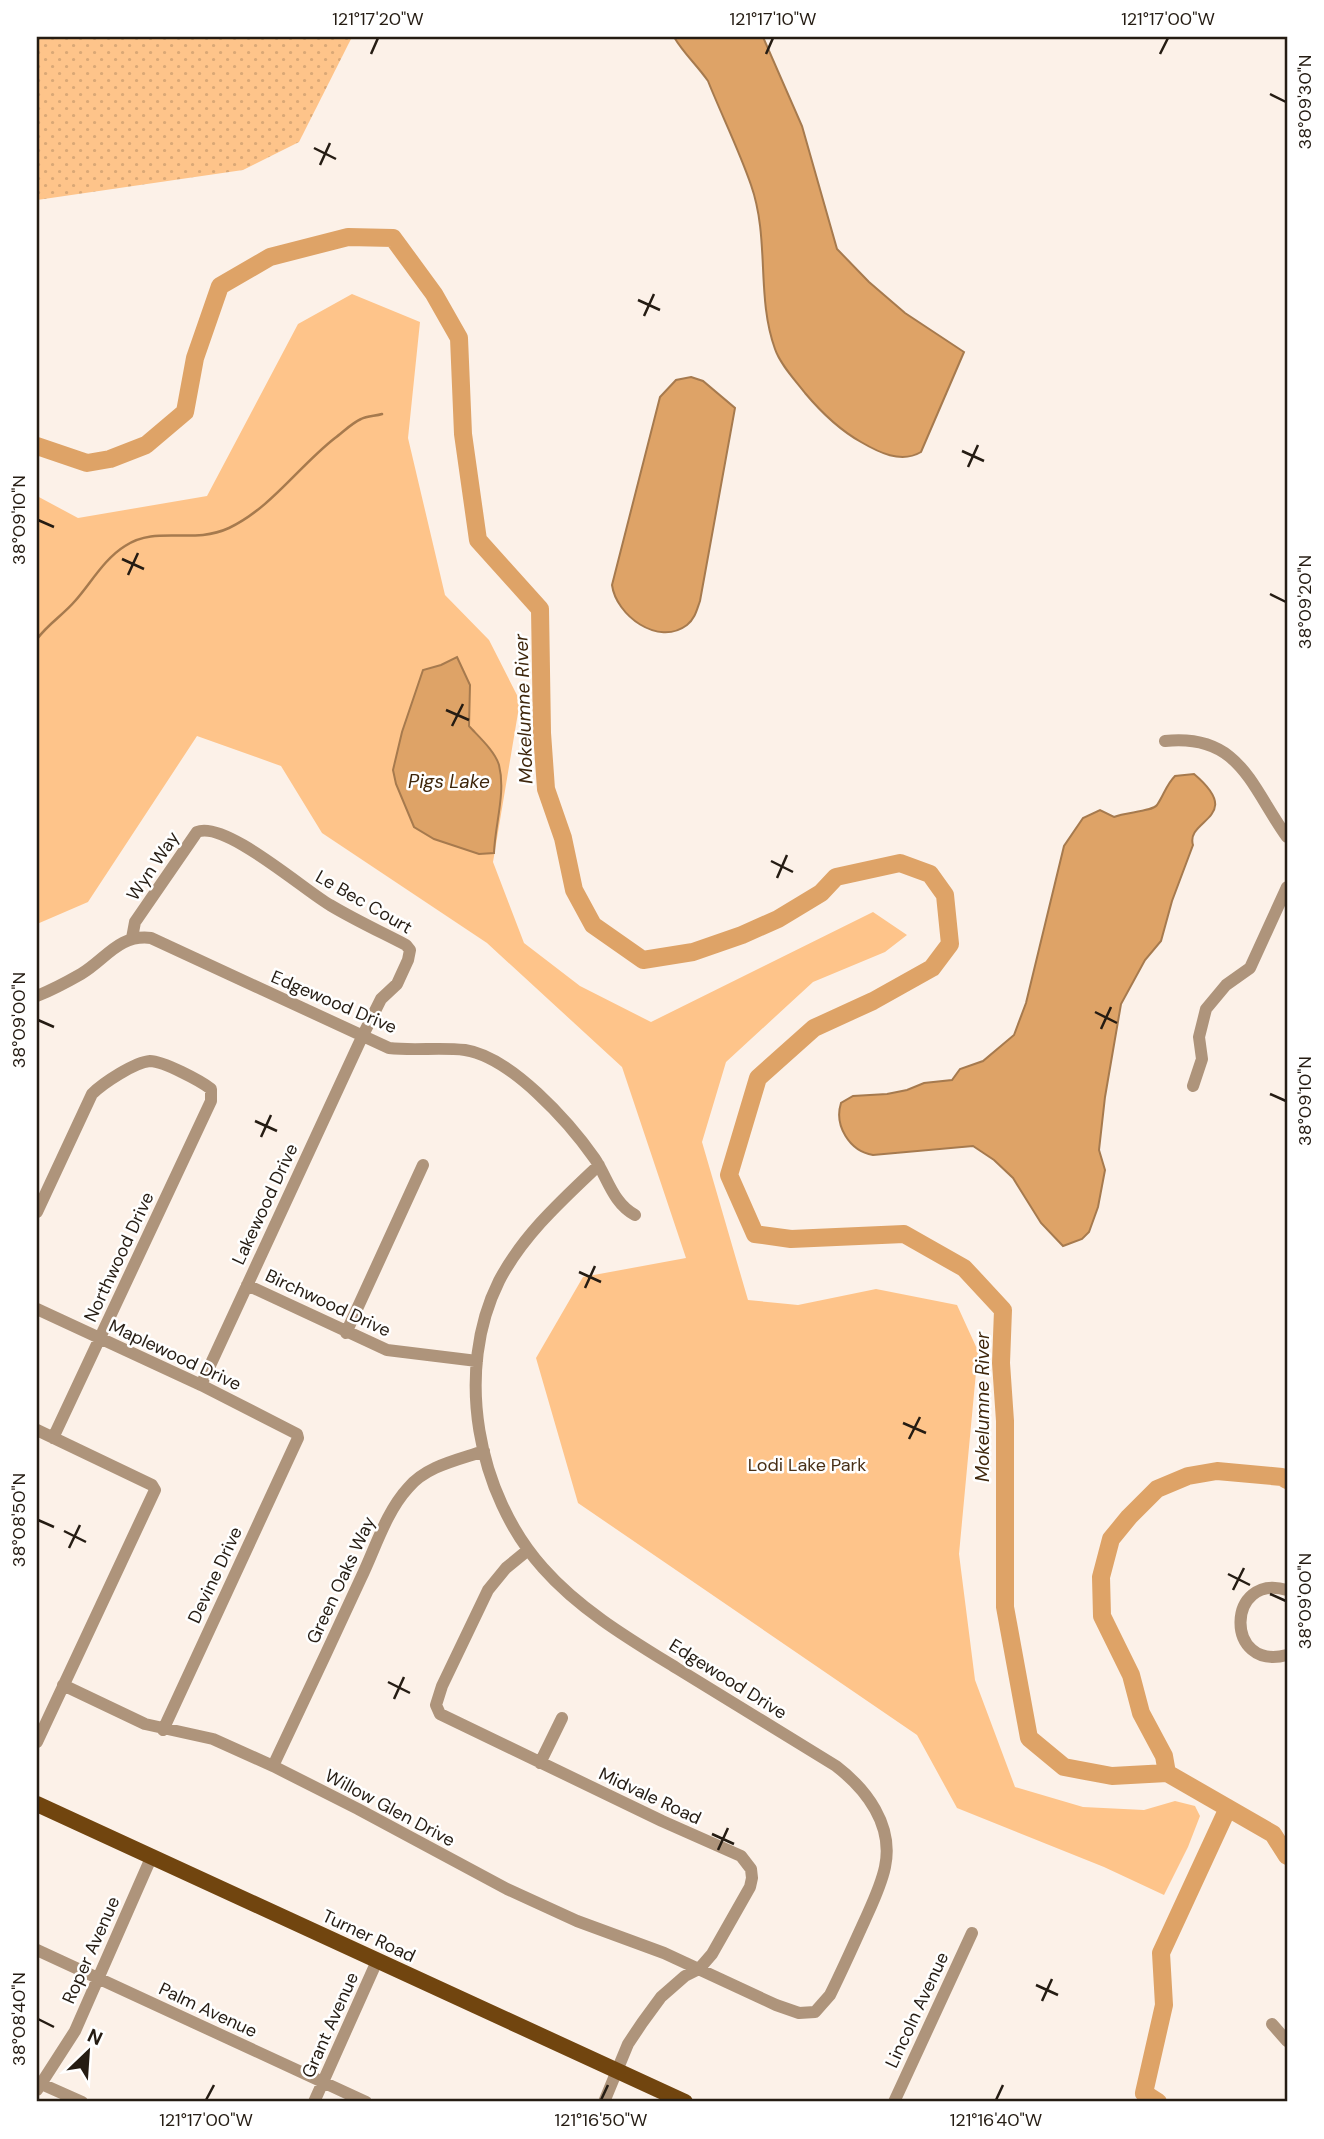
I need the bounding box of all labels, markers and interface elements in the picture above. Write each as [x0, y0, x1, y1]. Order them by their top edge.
text: 121°17'20"W [332, 7, 424, 31]
text: 121°17'10"W [730, 7, 817, 31]
text: 121°17'00"W [1121, 7, 1215, 31]
text: 38°09'30"N [1293, 55, 1317, 149]
text: 38°09'10"N [7, 475, 31, 565]
text: 38°09'20"N [1293, 555, 1317, 649]
water label: Mokelumne River [508, 633, 539, 784]
water label: Pigs Lake [408, 769, 490, 794]
street label: Wyn Way [121, 827, 185, 905]
street label: Le Bec Court [311, 865, 417, 939]
street label: Edgewood Drive [267, 965, 401, 1039]
text: 38°09'00"N [7, 972, 31, 1068]
text: 38°09'10"N [1293, 1056, 1317, 1146]
street label: Lakewood Drive [226, 1140, 304, 1268]
street label: Northwood Drive [78, 1188, 160, 1326]
street label: Birchwood Drive [261, 1263, 395, 1343]
street label: Maplewood Drive [105, 1314, 245, 1396]
water label: Mokelumne River [970, 1331, 995, 1482]
park label: Lodi Lake Park [748, 1453, 866, 1477]
text: 38°08'50"N [7, 1473, 31, 1567]
street label: Green Oaks Way [301, 1513, 381, 1647]
street label: Devine Drive [182, 1523, 248, 1627]
text: 38°09'00"N [1293, 1553, 1317, 1649]
street label: Edgewood Drive [665, 1633, 791, 1725]
street label: Midvale Road [595, 1762, 705, 1830]
street label: Willow Glen Drive [321, 1764, 459, 1852]
street label: Roper Avenue [57, 1893, 125, 2007]
street label: Turner Road [319, 1904, 419, 1968]
street label: Lincoln Avenue [880, 1948, 954, 2072]
street label: Grant Avenue [296, 1968, 364, 2082]
text: 38°08'40"N [7, 1972, 31, 2066]
street label: Palm Avenue [155, 1977, 261, 2043]
north arrow [52, 2016, 122, 2086]
text: N [83, 2023, 107, 2051]
text: 121°17'00"W [159, 2108, 253, 2132]
text: 121°16'50"W [555, 2108, 647, 2132]
text: 121°16'40"W [950, 2108, 1042, 2132]

